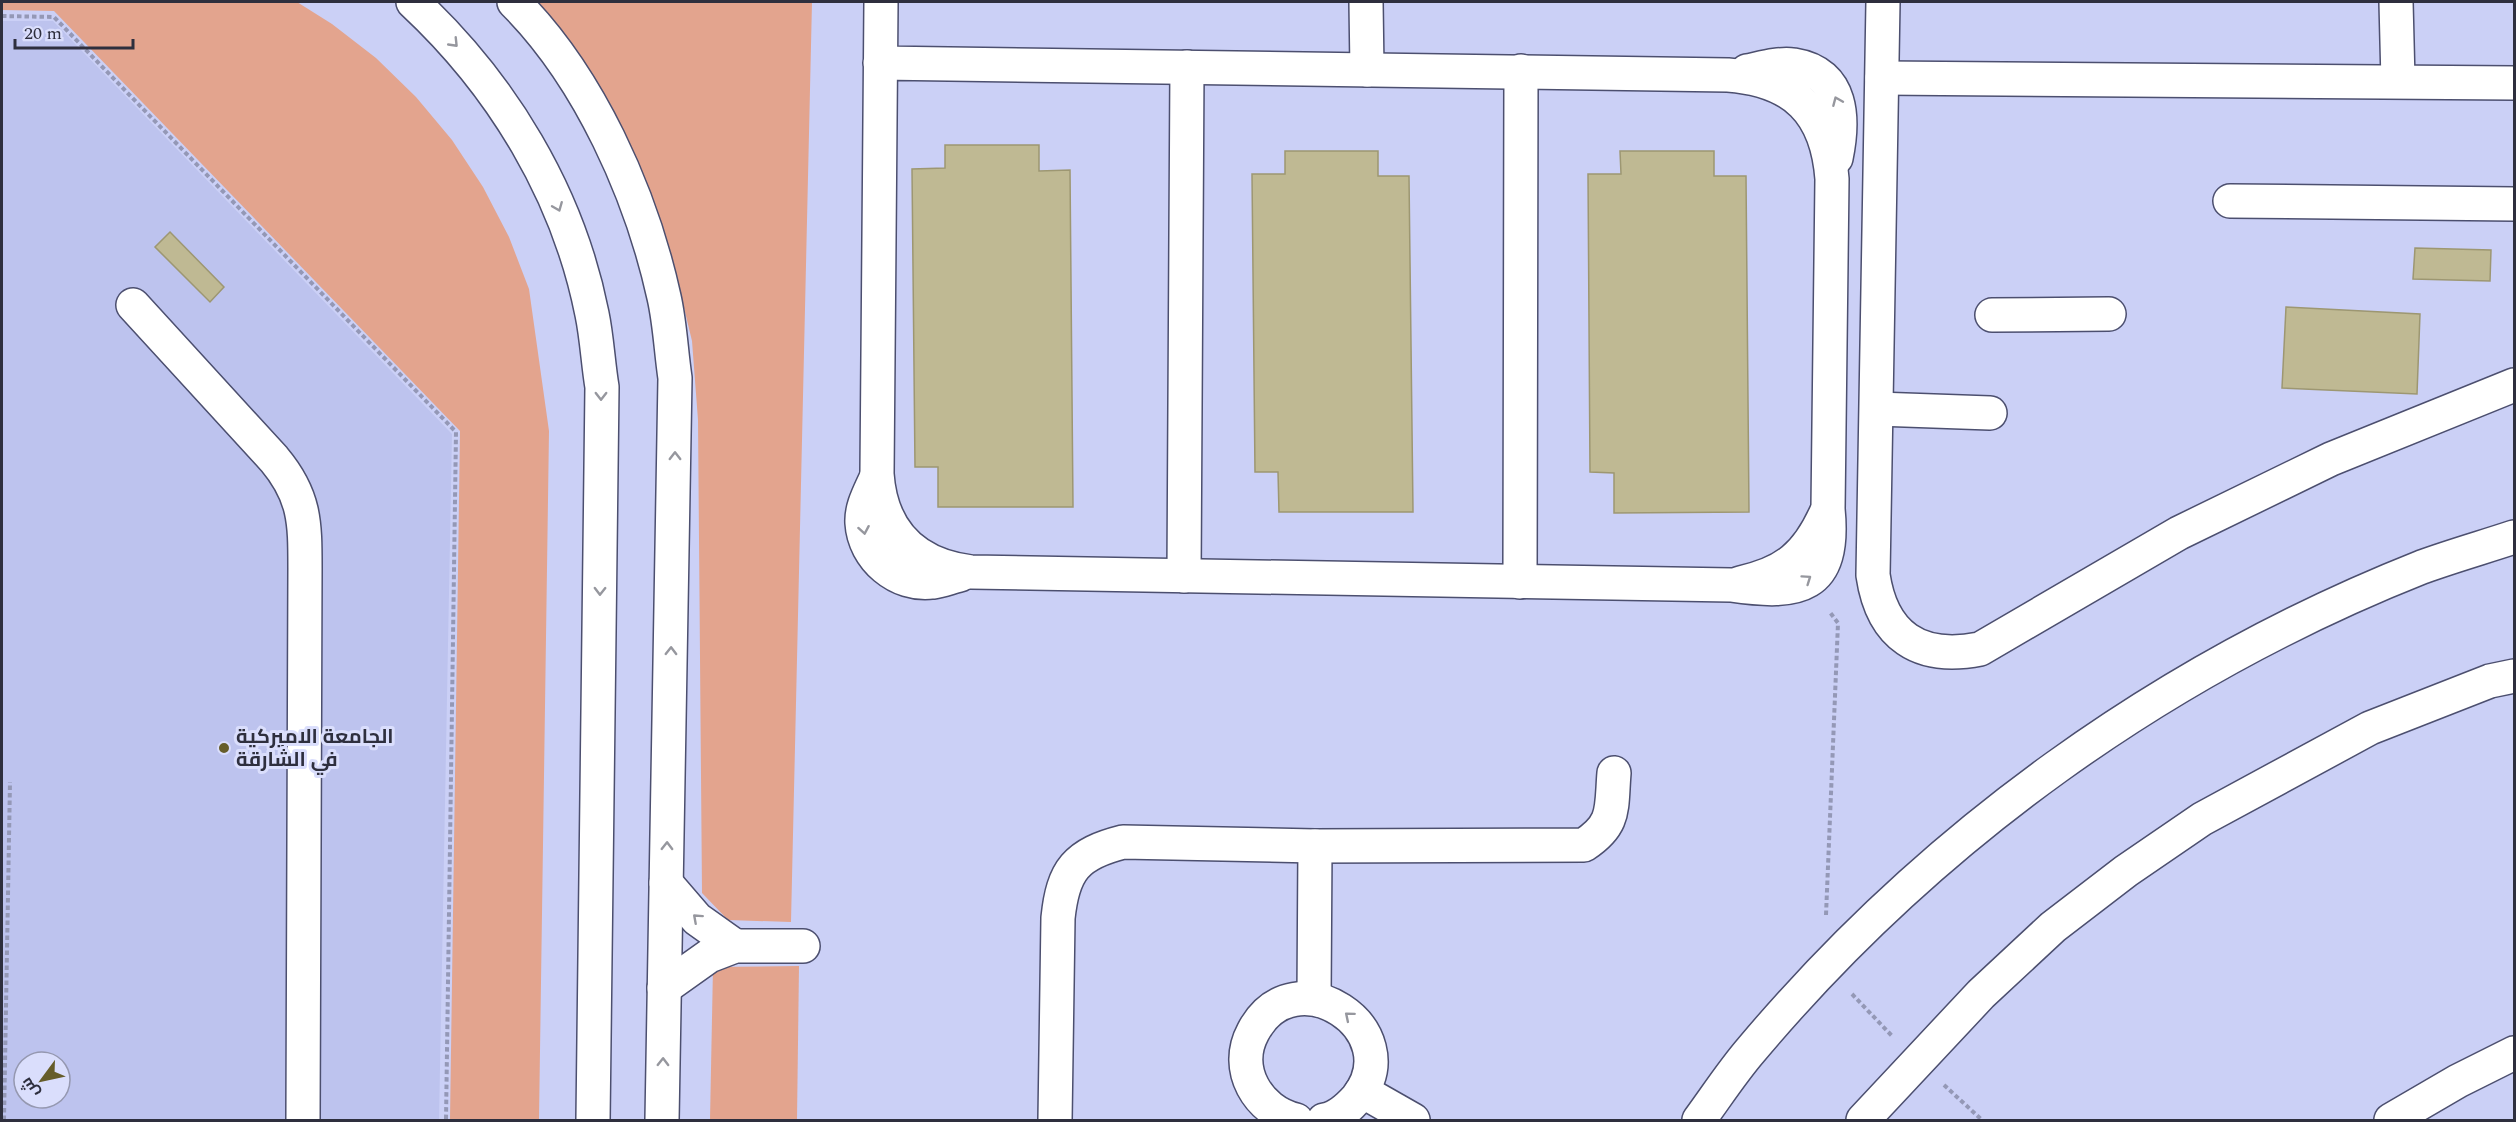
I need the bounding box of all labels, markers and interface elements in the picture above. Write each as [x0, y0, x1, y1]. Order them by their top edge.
scale bar [15, 12, 134, 50]
text: 20 m [24, 20, 62, 47]
one-way arrow [447, 36, 458, 47]
one-way arrow [1832, 96, 1844, 107]
one-way arrow [551, 200, 563, 211]
one-way arrow [595, 391, 607, 400]
one-way arrow [669, 452, 681, 461]
one-way arrow [857, 525, 870, 535]
one-way arrow [1801, 575, 1812, 586]
one-way arrow [594, 586, 606, 595]
one-way arrow [665, 647, 677, 656]
place label: الجامعة الاميركية في الشارقة [236, 722, 394, 775]
marker: الجامعة الاميركية في الشارقة [217, 741, 231, 755]
one-way arrow [660, 842, 673, 851]
one-way arrow [693, 914, 704, 925]
one-way arrow [1345, 1012, 1356, 1023]
north arrow [12, 1050, 72, 1110]
one-way arrow [657, 1058, 669, 1067]
text: ش [15, 1072, 46, 1103]

